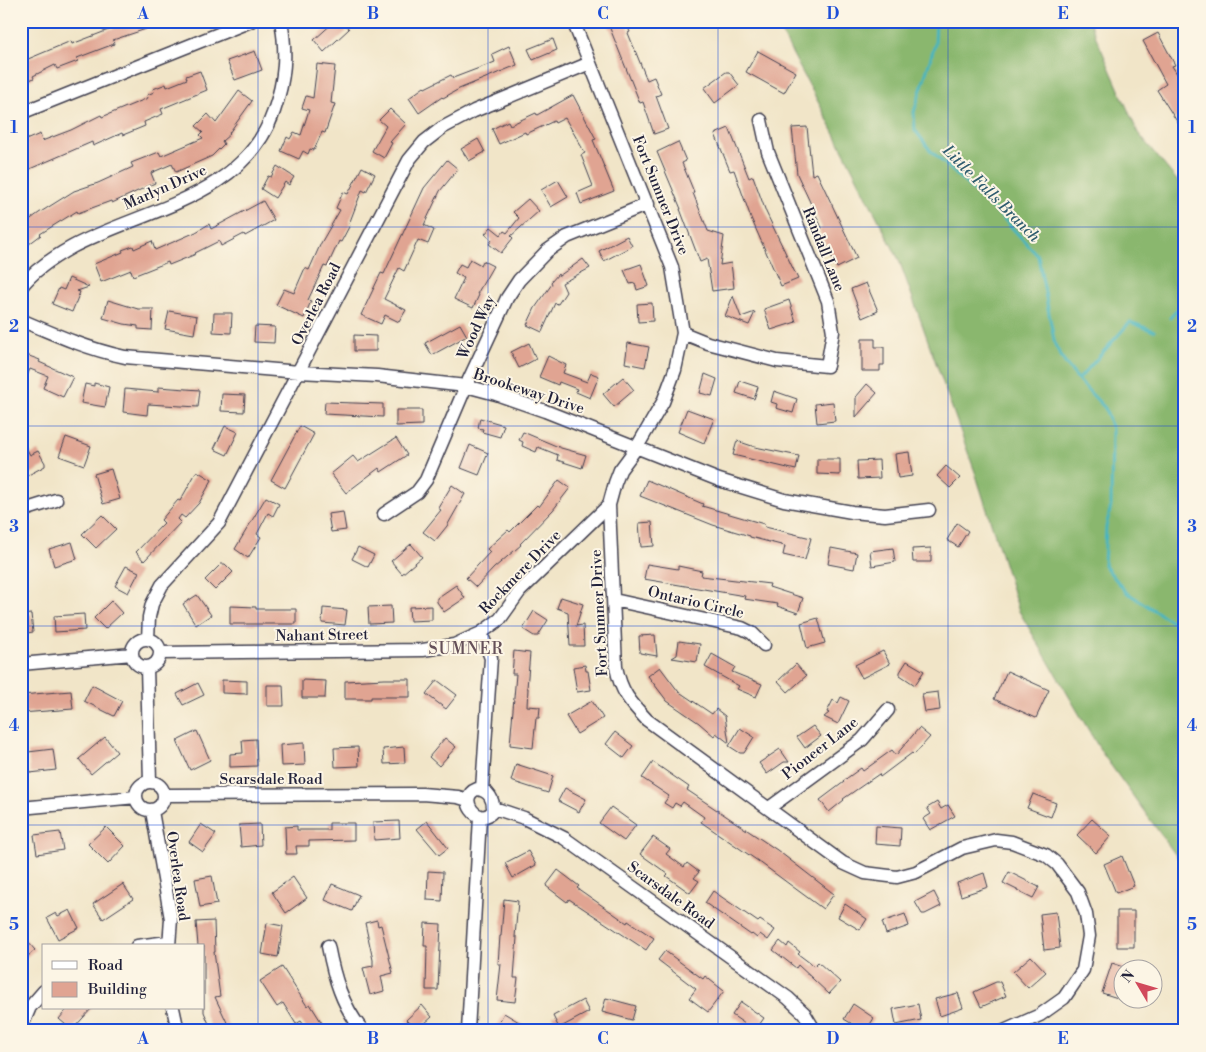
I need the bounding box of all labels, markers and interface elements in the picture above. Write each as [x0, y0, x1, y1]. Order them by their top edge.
text: A [136, 4, 149, 24]
text: B [367, 4, 379, 24]
text: C [597, 4, 609, 24]
text: D [827, 4, 840, 24]
text: E [1057, 4, 1069, 24]
text: 1 [10, 118, 18, 138]
text: 1 [1188, 118, 1196, 138]
street label: Fort Sumner Drive [628, 133, 693, 258]
water label: Little Falls Branch [938, 140, 1044, 247]
street label: Marlyn Drive [121, 161, 210, 214]
street label: Randall Lane [798, 204, 849, 294]
street label: Overlea Road [287, 259, 346, 349]
street label: Wood Way [453, 292, 500, 363]
text: 2 [9, 317, 19, 337]
text: 2 [1187, 317, 1197, 337]
street label: Brookeway Drive [470, 364, 587, 418]
text: 3 [9, 517, 19, 537]
text: 3 [1187, 517, 1197, 537]
street label: Rockmere Drive [475, 526, 565, 619]
street label: Fort Sumner Drive [587, 549, 612, 677]
street label: Ontario Circle [646, 582, 746, 623]
street label: Nahant Street [275, 625, 369, 646]
district label: SUMNER [428, 639, 504, 659]
street label: Pioneer Lane [778, 713, 862, 784]
text: 4 [9, 716, 20, 736]
text: 4 [1187, 716, 1198, 736]
street label: Scarsdale Road [220, 770, 323, 789]
street label: Overlea Road [162, 830, 193, 923]
street label: Scarsdale Road [624, 857, 718, 934]
text: 5 [9, 915, 19, 935]
text: 5 [1187, 915, 1197, 935]
legend [42, 944, 205, 1010]
text: Road [88, 956, 123, 975]
north arrow [1114, 960, 1164, 1010]
text: N [1118, 967, 1139, 987]
text: Building [87, 980, 147, 999]
text: A [136, 1029, 149, 1049]
text: B [367, 1029, 379, 1049]
text: C [597, 1029, 609, 1049]
text: D [827, 1029, 840, 1049]
text: E [1057, 1029, 1069, 1049]

